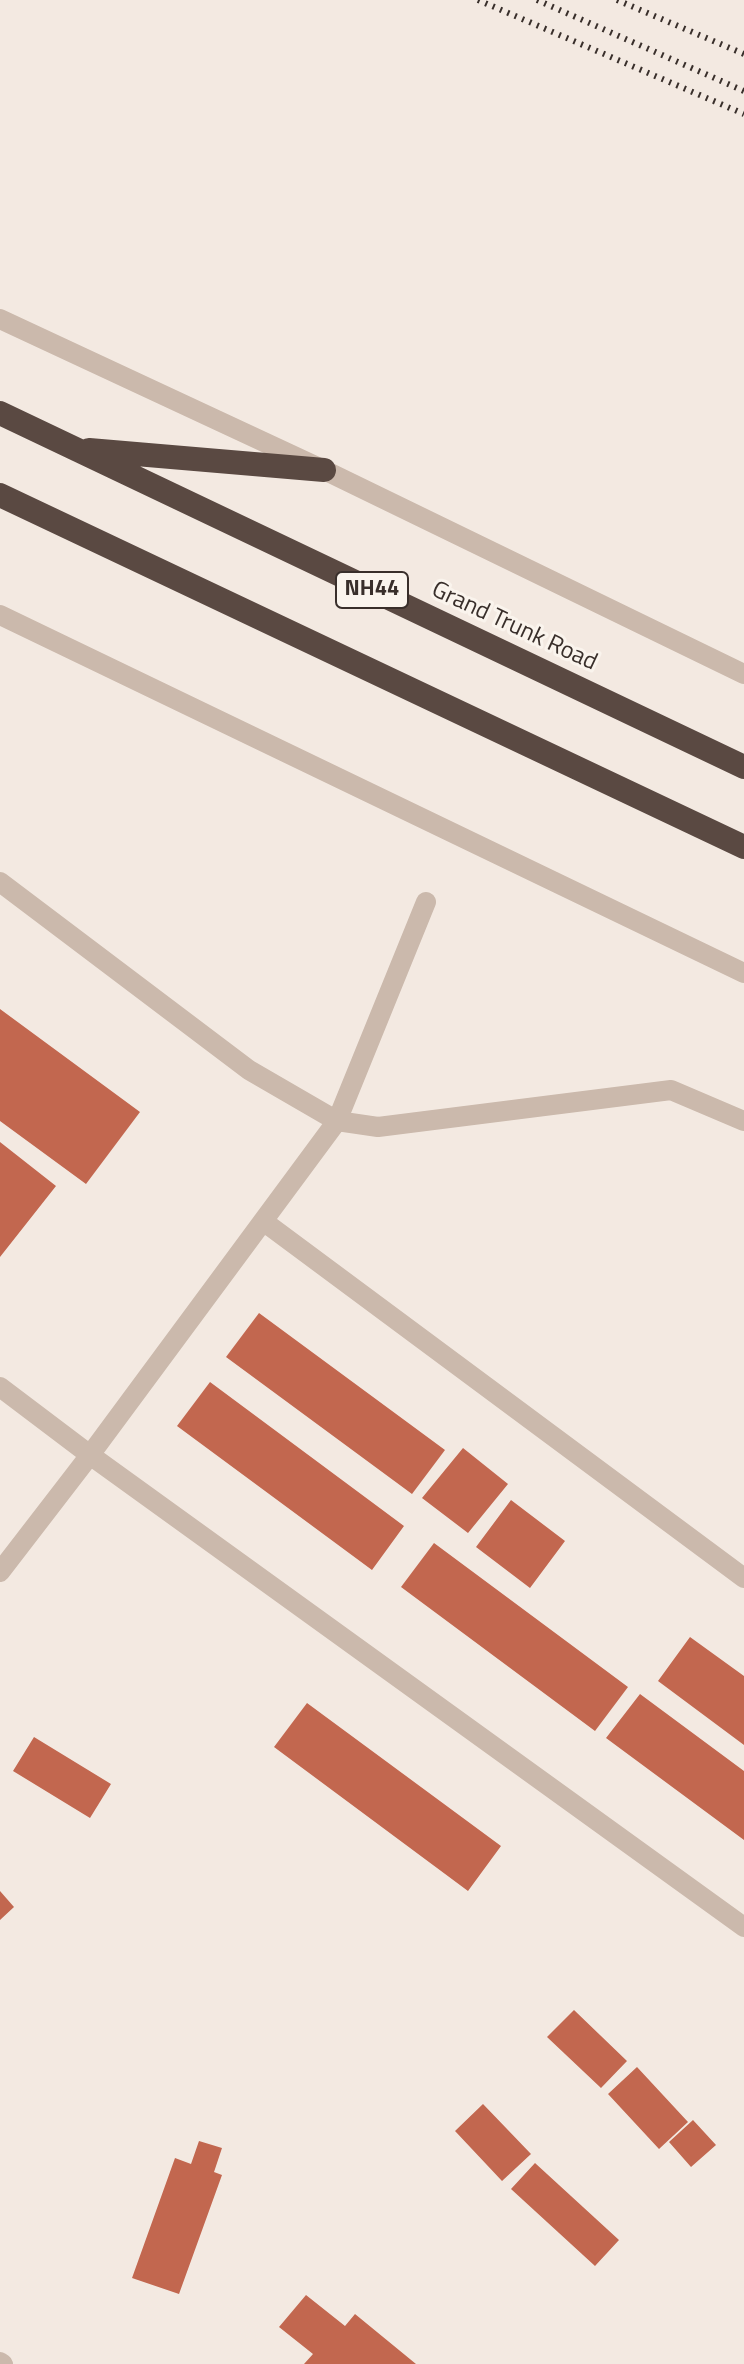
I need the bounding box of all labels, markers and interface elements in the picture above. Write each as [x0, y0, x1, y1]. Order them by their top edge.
road number: NH44 [336, 572, 408, 608]
street label: Grand Trunk Road [427, 576, 601, 678]

